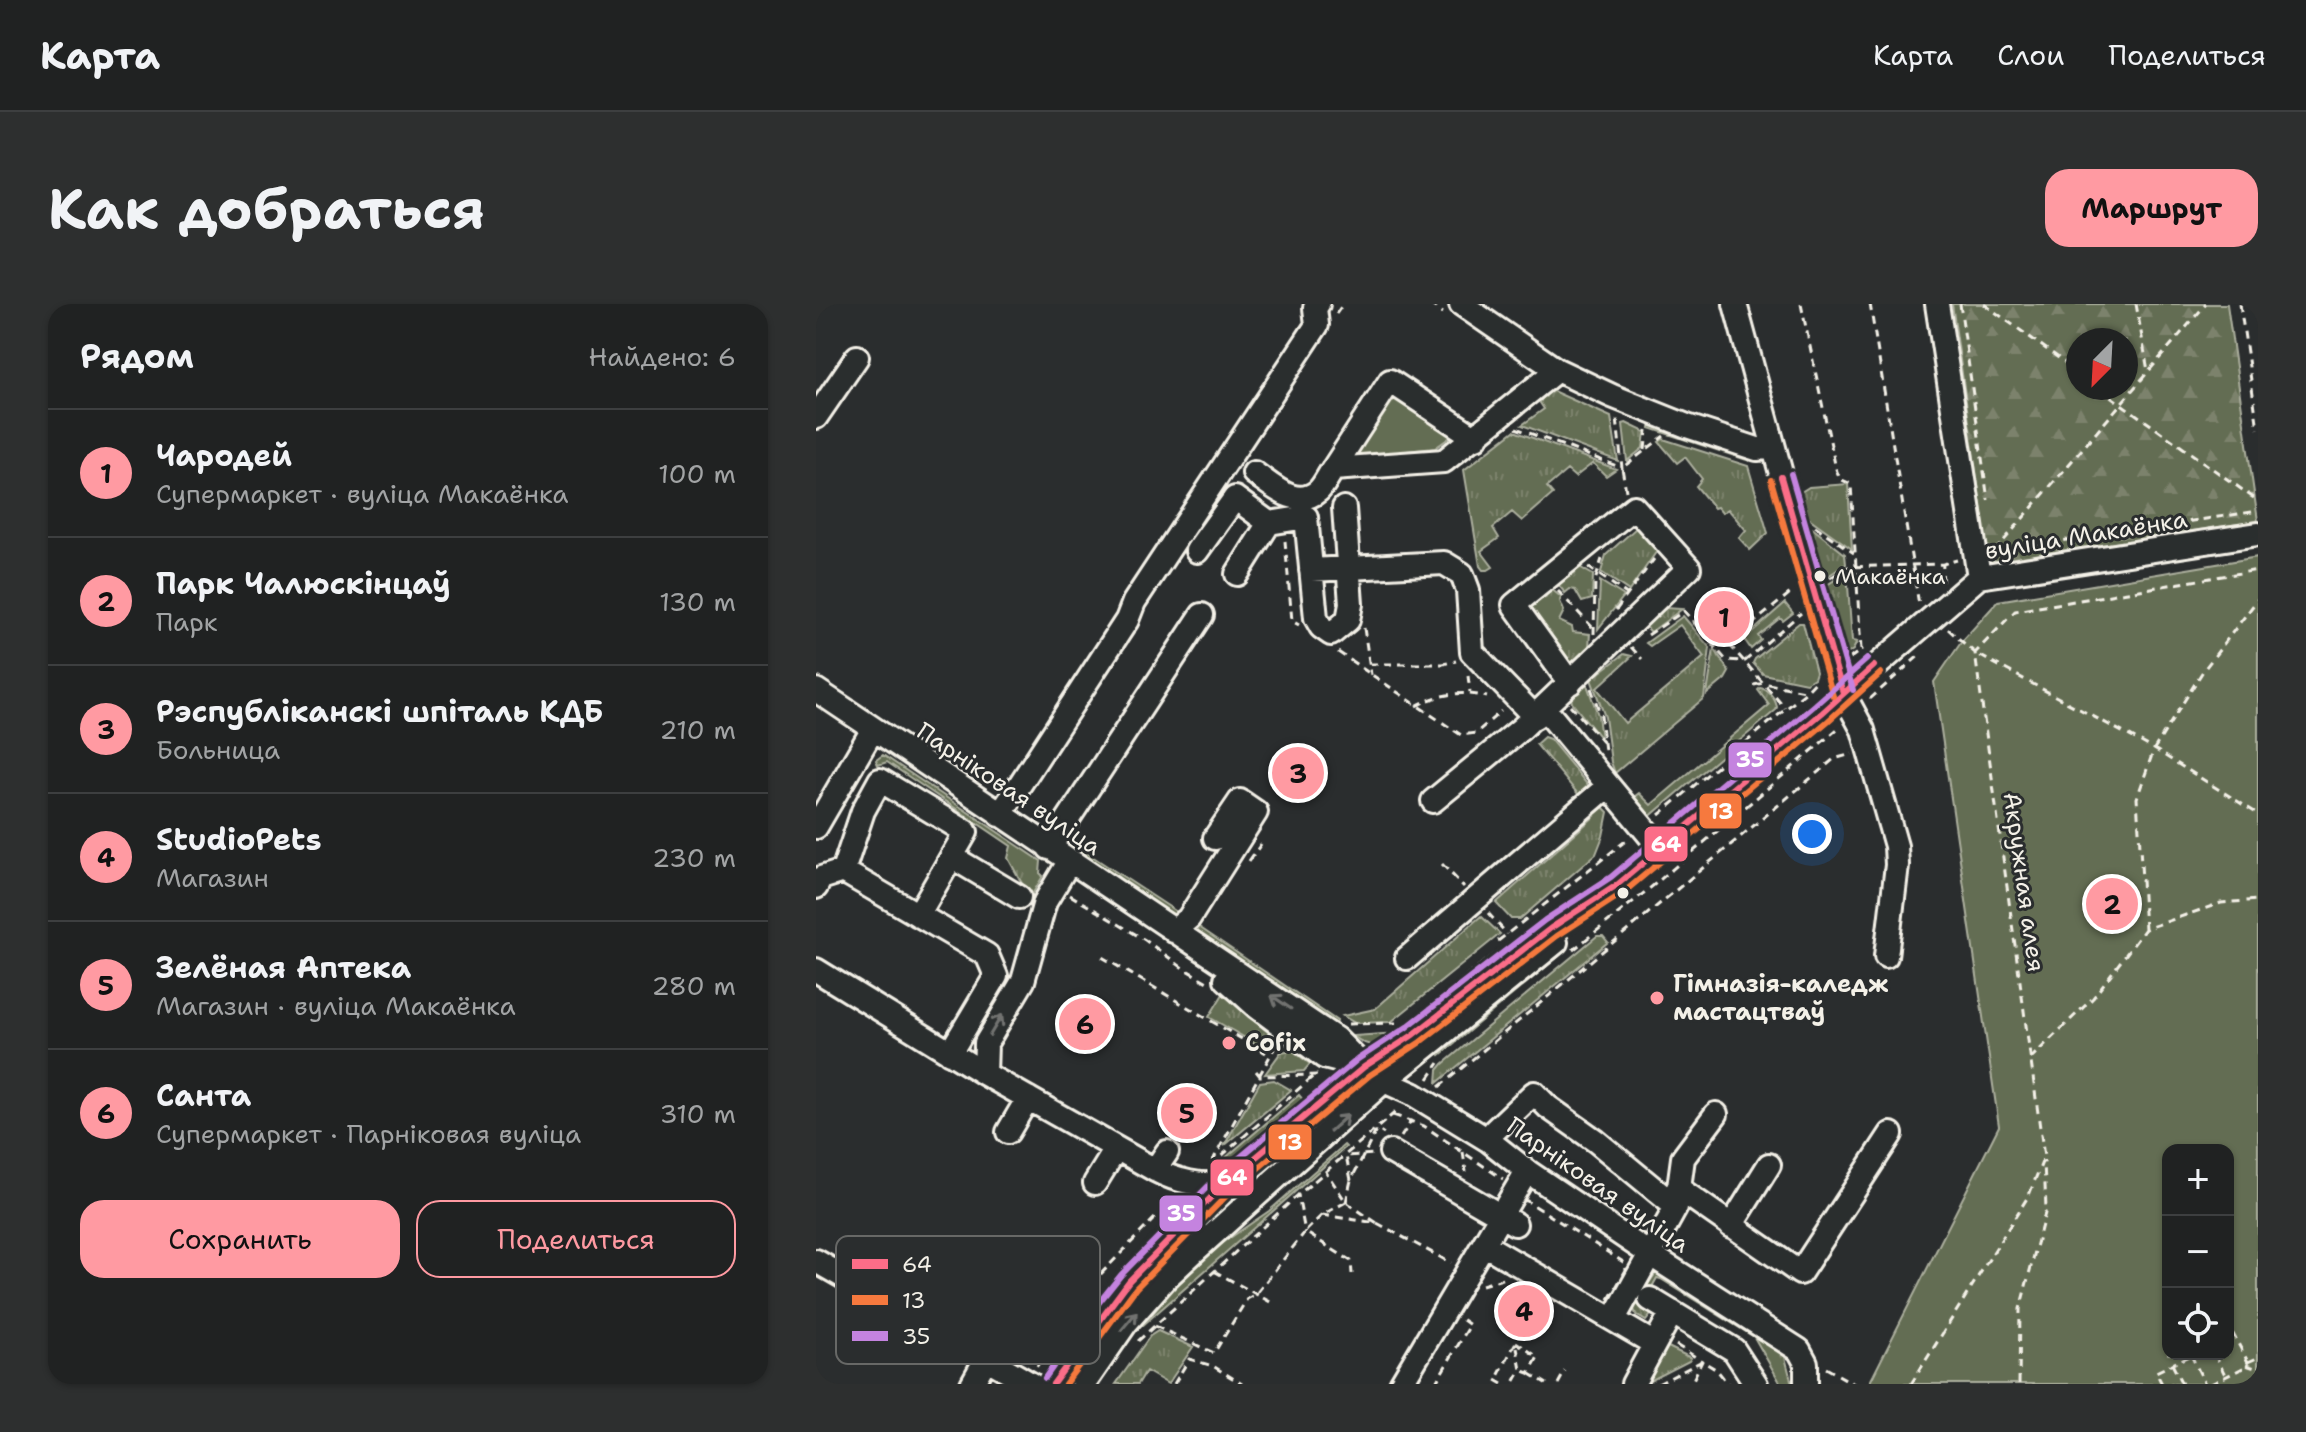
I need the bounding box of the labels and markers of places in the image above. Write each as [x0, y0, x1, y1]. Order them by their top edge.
place label: Макаёнка [1835, 562, 1946, 591]
marker: Макаёнка [1812, 568, 1828, 584]
pin: 1 [1698, 587, 1750, 647]
pin: 3 [1272, 743, 1324, 803]
pin: 2 [2086, 874, 2138, 934]
unlabelled marker [1615, 885, 1631, 901]
place label: Гімназія-каледж мастацтваў [1673, 968, 1889, 1028]
marker: Гімназія-каледж мастацтваў [1648, 989, 1666, 1007]
pin: 6 [1059, 994, 1111, 1054]
place label: Cofix [1245, 1027, 1306, 1059]
marker: Cofix [1220, 1034, 1238, 1052]
pin: 5 [1161, 1083, 1213, 1143]
pin: 4 [1498, 1281, 1550, 1341]

